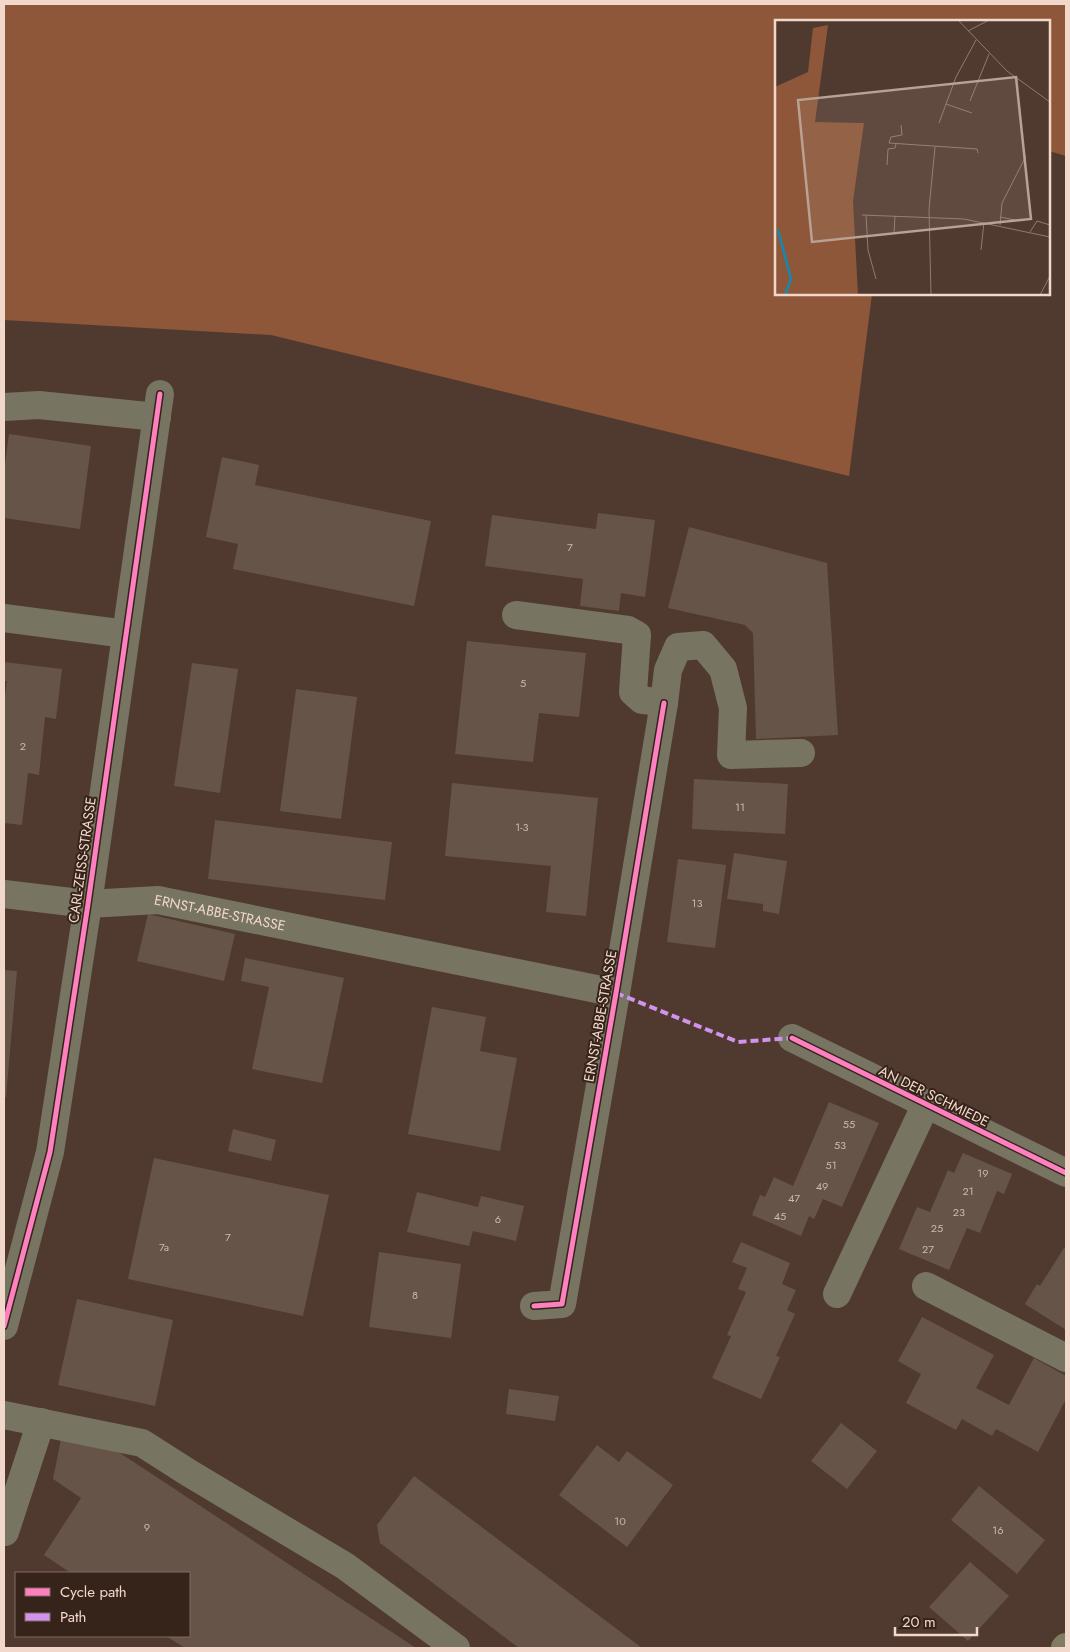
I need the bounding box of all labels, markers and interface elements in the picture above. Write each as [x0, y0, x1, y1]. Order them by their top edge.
inset map [775, 20, 1050, 295]
house number: 7 [567, 539, 573, 555]
house number: 5 [520, 675, 526, 691]
house number: 2 [20, 738, 26, 754]
street label: CARL-ZEISS-STRASSE [63, 796, 101, 924]
house number: 11 [735, 799, 745, 815]
house number: 1-3 [515, 819, 529, 835]
street label: ERNST-ABBE-STRASSE [153, 890, 287, 936]
house number: 13 [692, 895, 702, 911]
street label: ERNST-ABBE-STRASSE [579, 949, 621, 1083]
street label: AN DER SCHMIEDE [875, 1061, 993, 1131]
house number: 55 [843, 1116, 855, 1132]
house number: 53 [834, 1137, 846, 1153]
house number: 51 [825, 1157, 837, 1173]
house number: 19 [977, 1165, 989, 1181]
house number: 49 [816, 1178, 828, 1194]
house number: 21 [962, 1183, 974, 1199]
house number: 47 [788, 1190, 800, 1206]
house number: 23 [953, 1204, 965, 1220]
house number: 45 [774, 1208, 786, 1224]
house number: 6 [495, 1211, 501, 1227]
house number: 25 [931, 1220, 943, 1236]
house number: 7 [225, 1229, 231, 1245]
house number: 7a [159, 1239, 169, 1255]
house number: 27 [922, 1241, 934, 1257]
house number: 8 [412, 1287, 418, 1303]
house number: 10 [614, 1513, 626, 1529]
house number: 9 [144, 1519, 150, 1535]
house number: 16 [992, 1522, 1004, 1538]
legend [15, 1572, 190, 1637]
text: Cycle path [60, 1581, 127, 1603]
scale bar [895, 1604, 978, 1636]
text: Path [60, 1606, 86, 1628]
text: 20 m [902, 1611, 936, 1633]

